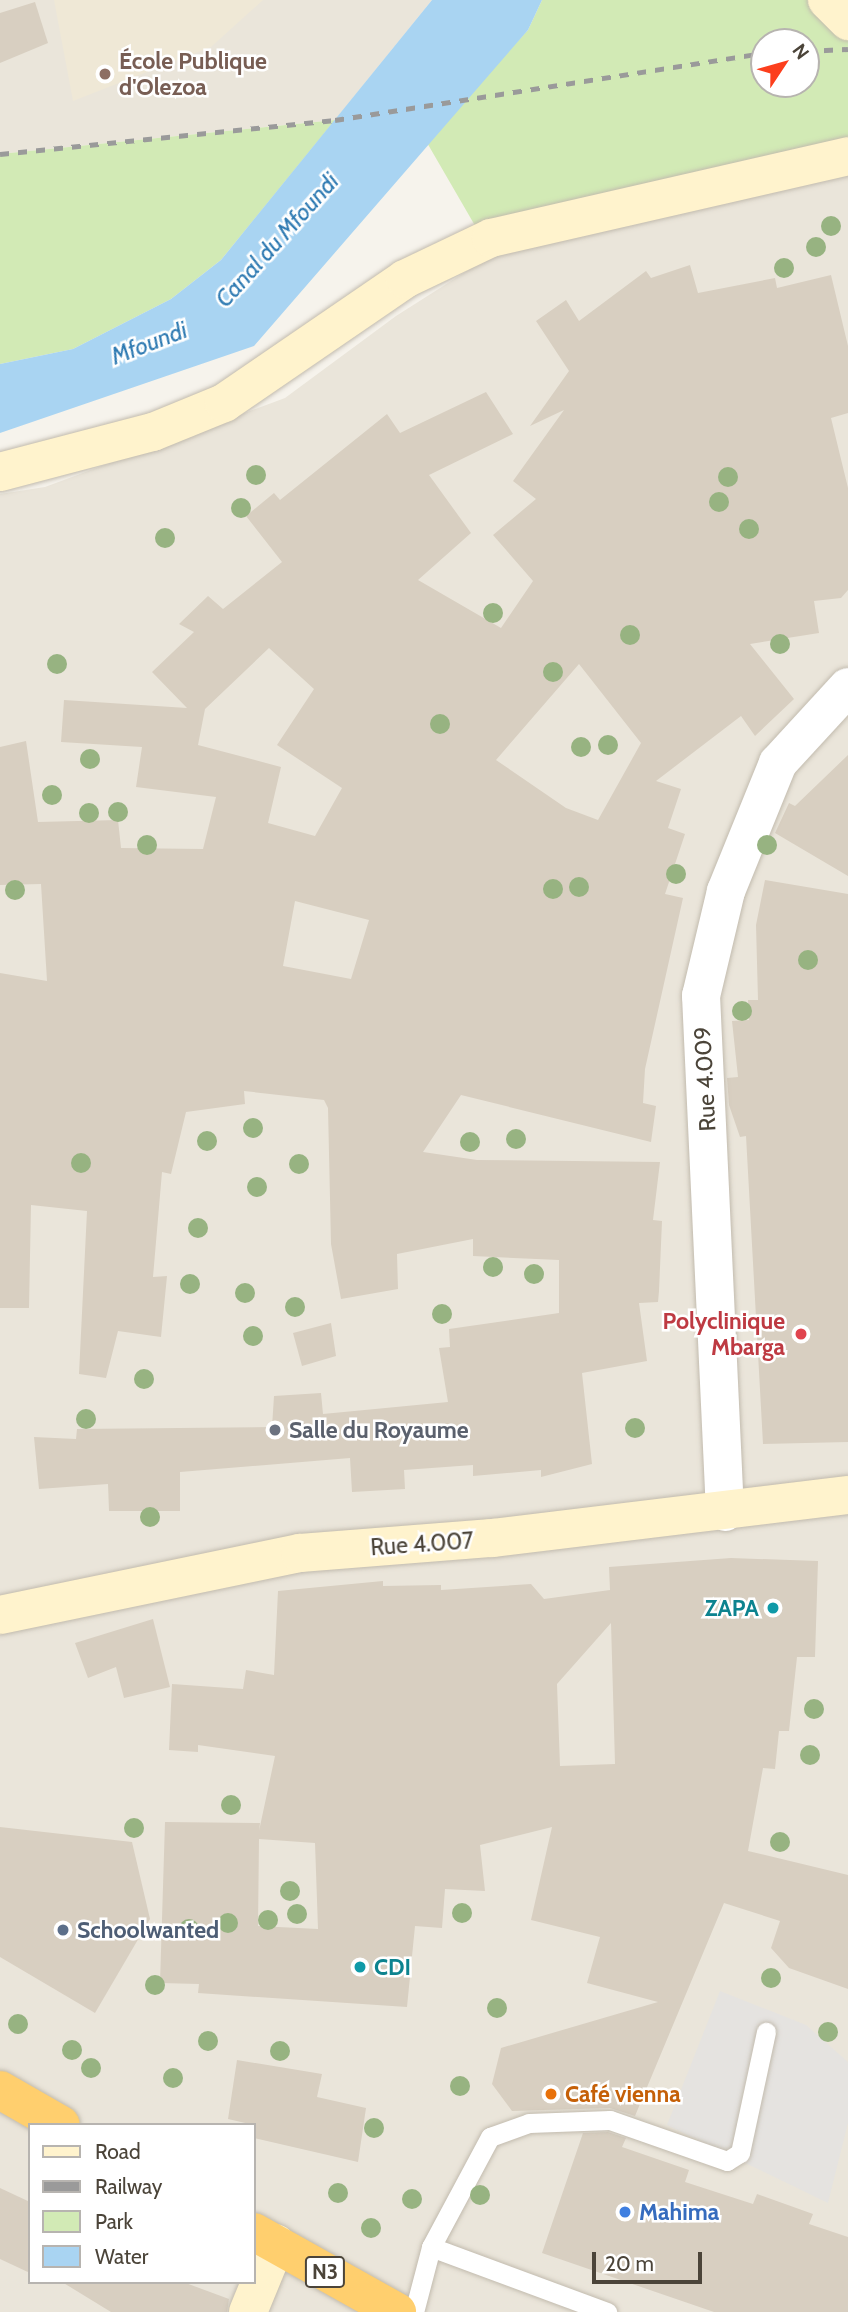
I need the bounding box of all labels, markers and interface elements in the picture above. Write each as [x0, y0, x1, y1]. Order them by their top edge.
north arrow [750, 28, 820, 98]
text: N [788, 39, 814, 64]
place label: École Publique d'Olezoa [119, 47, 267, 101]
marker: École Publique d'Olezoa [97, 66, 113, 82]
water label: Canal du Mfoundi [209, 167, 345, 313]
water label: Mfoundi [107, 315, 191, 371]
street label: Rue 4.009 [688, 1026, 722, 1132]
place label: Polyclinique Mbarga [662, 1307, 785, 1361]
marker: Polyclinique Mbarga [791, 1324, 811, 1344]
place label: Salle du Royaume [289, 1416, 469, 1444]
marker: Salle du Royaume [267, 1422, 283, 1438]
street label: Rue 4.007 [369, 1527, 475, 1561]
place label: ZAPA [705, 1594, 759, 1622]
marker: ZAPA [765, 1600, 781, 1616]
place label: Schoolwanted [77, 1916, 219, 1944]
marker: Schoolwanted [55, 1922, 71, 1938]
place label: CDI [374, 1953, 411, 1981]
marker: CDI [352, 1959, 368, 1975]
place label: Café vienna [565, 2080, 681, 2108]
marker: Café vienna [543, 2086, 559, 2102]
legend [28, 2123, 256, 2284]
text: Road [95, 2139, 141, 2164]
text: Railway [95, 2174, 162, 2199]
place label: Mahima [639, 2198, 719, 2226]
marker: Mahima [617, 2204, 633, 2220]
text: Park [95, 2209, 133, 2234]
scale bar [596, 2238, 706, 2282]
text: Water [95, 2244, 148, 2269]
text: 20 m [605, 2251, 654, 2276]
road number: N3 [304, 2254, 346, 2290]

